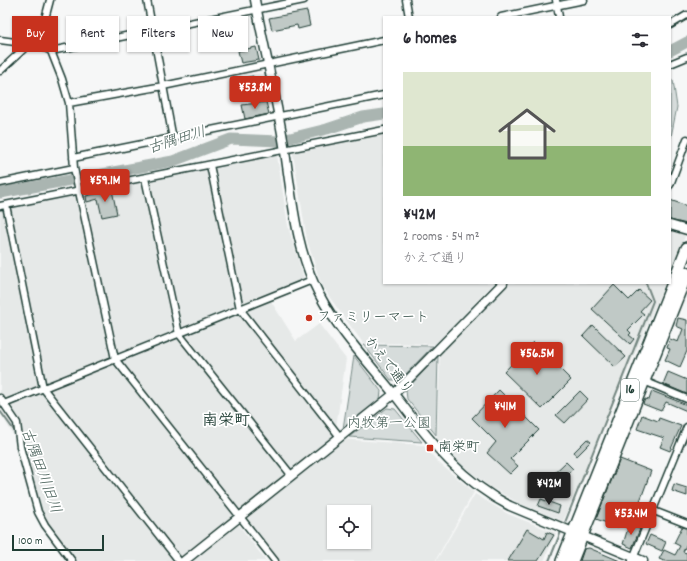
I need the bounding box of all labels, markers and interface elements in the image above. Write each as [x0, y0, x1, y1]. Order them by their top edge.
chip: Buy [12, 16, 58, 52]
chip: Rent [66, 16, 119, 52]
chip: Filters [127, 16, 190, 52]
chip: New [198, 16, 248, 52]
text: 6 homes [403, 28, 457, 52]
icon: filters [629, 29, 651, 51]
pin: ¥53.8M [222, 76, 288, 110]
text: ¥53.8M [238, 79, 272, 98]
icon: home [491, 98, 563, 170]
water label: 古隅田川 [145, 122, 209, 160]
pin: ¥59.1M [72, 169, 138, 203]
text: ¥59.1M [90, 172, 120, 191]
text: ¥42M [403, 204, 436, 228]
text: 2 rooms · 54 m² [403, 228, 479, 247]
text: かえで通り [403, 250, 467, 269]
place label: ファミリーマート [317, 308, 429, 328]
marker: ファミリーマート [304, 313, 314, 323]
street label: かえで通り [359, 333, 417, 399]
pin: ¥56.5M [504, 342, 570, 376]
text: ¥56.5M [520, 345, 554, 364]
road number: 16 [621, 379, 639, 401]
pin: ¥41M [481, 395, 529, 429]
text: ¥41M [494, 398, 516, 417]
district label: 南栄町 [202, 410, 250, 433]
park label: 内牧第一公園 [347, 414, 431, 434]
water label: 古隅田川旧川 [14, 425, 66, 517]
place label: 南栄町 [438, 438, 480, 458]
marker: 南栄町 [425, 443, 435, 453]
pin: ¥42M [525, 472, 573, 506]
text: ¥42M [537, 475, 562, 494]
pin: ¥53.4M [598, 502, 664, 536]
map controls [327, 505, 371, 549]
button: locate [327, 505, 371, 549]
text: ¥53.4M [614, 505, 648, 524]
scale bar [12, 533, 104, 552]
text: 100 m [18, 534, 42, 550]

